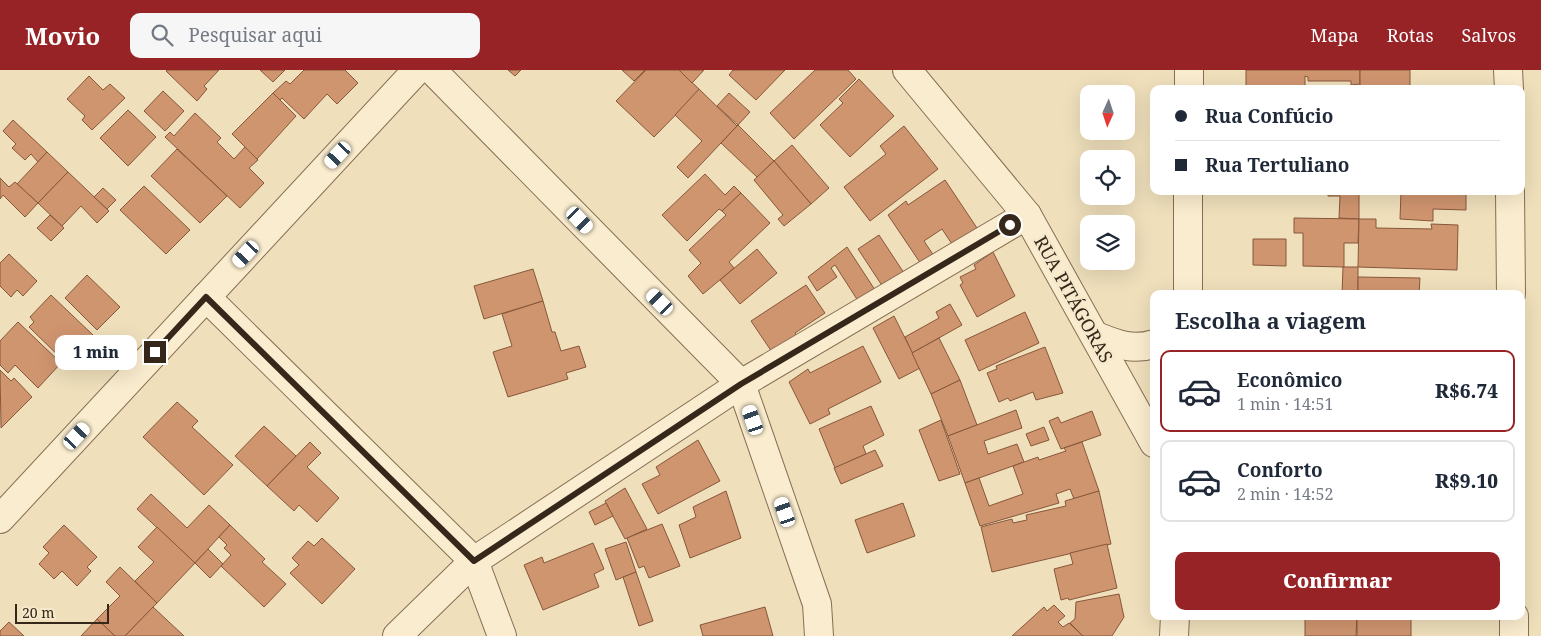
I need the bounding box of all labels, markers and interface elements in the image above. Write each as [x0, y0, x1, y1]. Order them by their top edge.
search box [130, 13, 480, 58]
text: Movio [25, 19, 100, 52]
icon: search [148, 21, 176, 49]
text: Pesquisar aqui [188, 22, 322, 48]
text: Mapa [1311, 23, 1359, 47]
text: Rotas [1387, 23, 1434, 47]
text: Salvos [1462, 23, 1516, 47]
north arrow [1080, 85, 1135, 140]
map controls [1080, 85, 1135, 270]
text: Rua Confúcio [1205, 103, 1333, 129]
car [322, 139, 353, 171]
button: locate [1080, 150, 1135, 205]
text: Rua Tertuliano [1205, 152, 1350, 178]
car [564, 204, 595, 236]
route start [999, 214, 1021, 236]
button: layers [1080, 215, 1135, 270]
street label: RUA PITÁGORAS [1029, 231, 1119, 367]
car [230, 238, 261, 270]
car [644, 286, 675, 318]
text: Escolha a viagem [1175, 305, 1366, 335]
callout: 1 min [55, 334, 138, 370]
text: 1 min [73, 341, 119, 363]
route end [144, 341, 166, 363]
text: Econômico [1237, 367, 1343, 393]
icon: car [1177, 369, 1222, 414]
text: R$6.74 [1435, 378, 1498, 404]
text: 1 min · 14:51 [1237, 393, 1333, 415]
car [741, 403, 764, 437]
car [61, 420, 92, 452]
text: Conforto [1237, 457, 1323, 483]
icon: car [1177, 459, 1222, 504]
text: R$9.10 [1435, 468, 1498, 494]
text: 2 min · 14:52 [1237, 483, 1333, 505]
car [773, 495, 796, 529]
button: Confirmar [1175, 552, 1500, 610]
scale bar [15, 601, 109, 624]
text: 20 m [22, 603, 55, 622]

